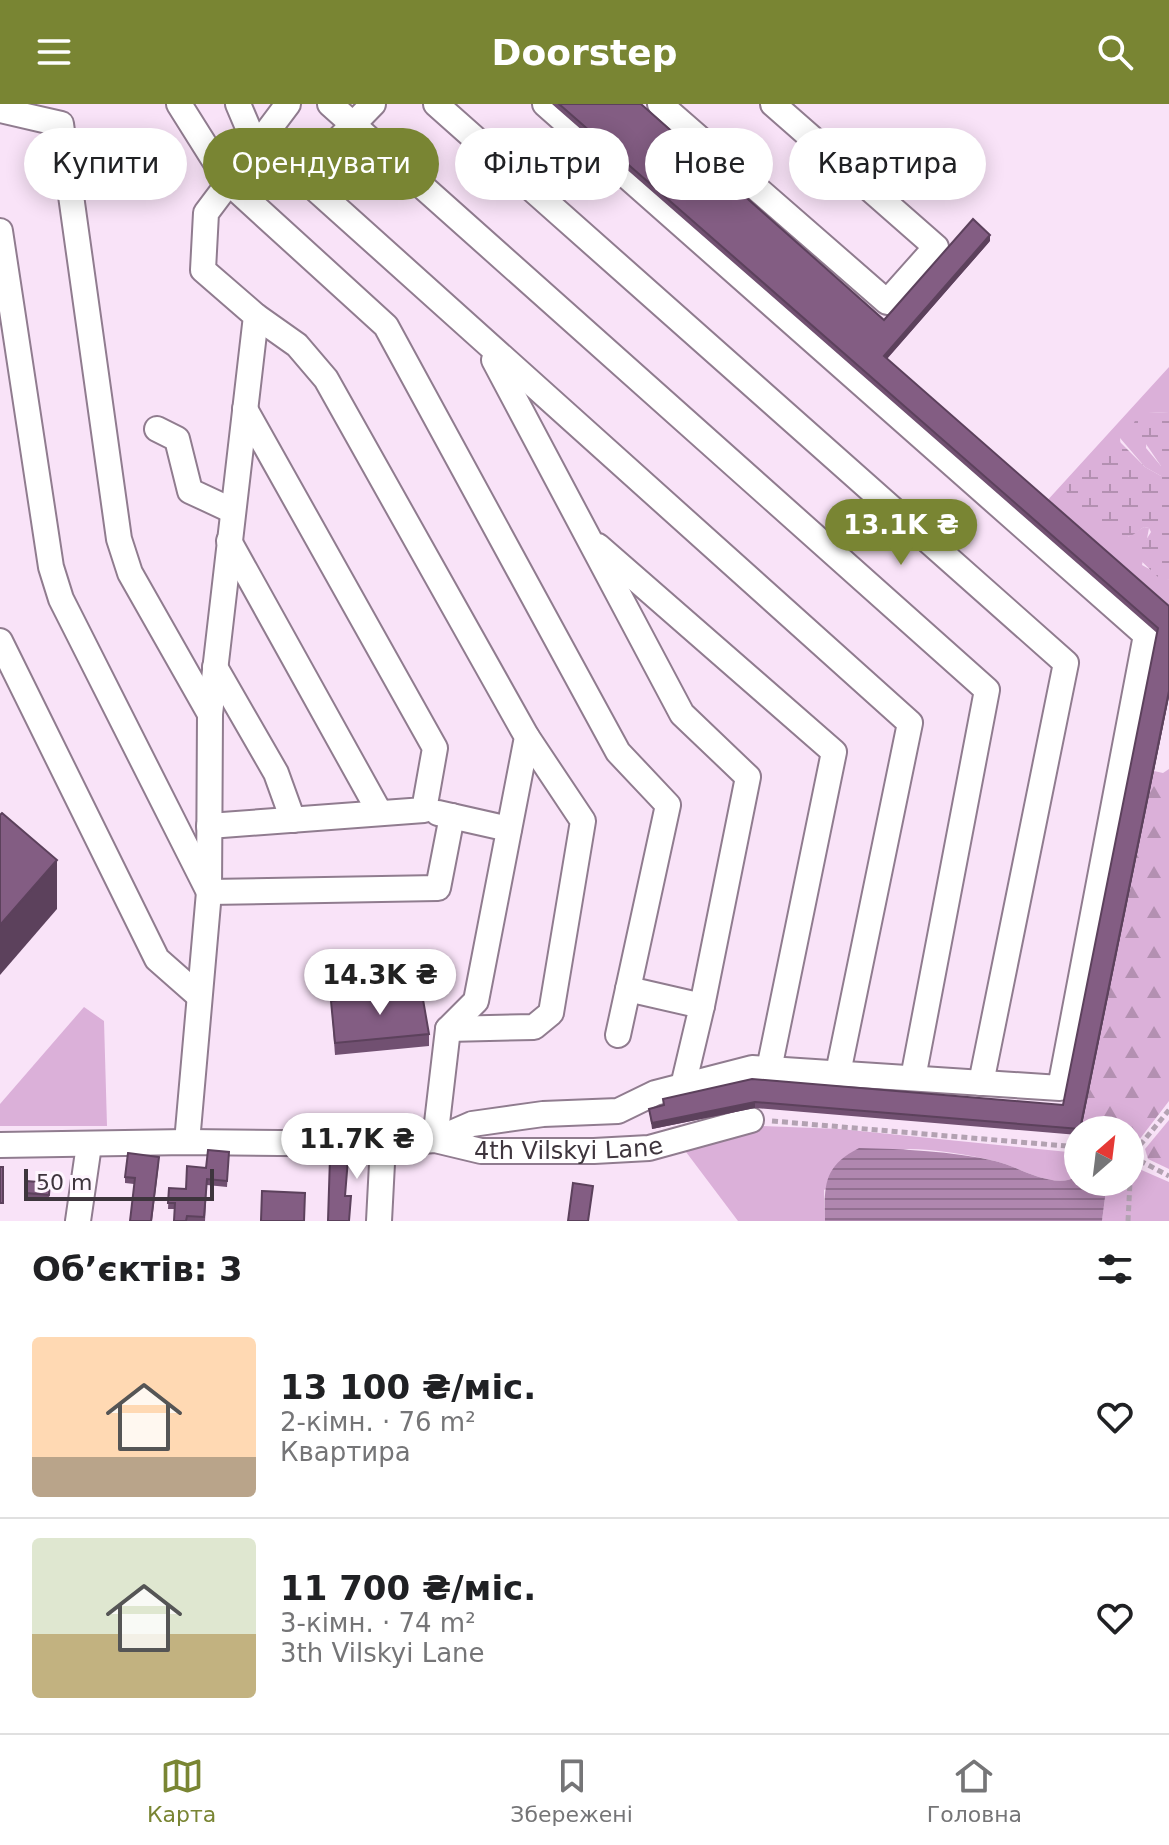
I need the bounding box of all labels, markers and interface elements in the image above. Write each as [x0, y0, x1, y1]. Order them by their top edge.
icon: menu [32, 30, 76, 74]
icon: search [1093, 30, 1137, 74]
text: Doorstep [492, 32, 677, 73]
chip: Купити [24, 128, 187, 200]
chip: Орендувати [203, 128, 439, 200]
chip: Фільтри [455, 128, 629, 200]
chip: Нове [645, 128, 773, 200]
chip: Квартира [789, 128, 986, 200]
pin: 13.1K ₴ [827, 499, 975, 567]
text: 13.1K ₴ [843, 510, 959, 540]
pin: 14.3K ₴ [306, 949, 454, 1017]
text: 14.3K ₴ [322, 960, 438, 990]
pin: 11.7K ₴ [283, 1113, 431, 1181]
north arrow [1064, 1116, 1144, 1196]
map controls [1064, 1116, 1144, 1196]
text: 11.7K ₴ [299, 1124, 415, 1154]
street label: 4th Vilskyi Lane [474, 1131, 666, 1165]
scale bar [24, 1165, 214, 1201]
text: 50 m [36, 1170, 92, 1195]
icon: filters [1093, 1247, 1137, 1291]
text: Об’єктів: 3 [32, 1249, 243, 1289]
text: 13 100 ₴/міс. [280, 1367, 536, 1407]
icon: home [96, 1369, 192, 1465]
icon: heart [1093, 1395, 1137, 1439]
text: 2-кімн. · 76 m² [280, 1407, 476, 1437]
text: Квартира [280, 1437, 411, 1467]
text: 11 700 ₴/міс. [280, 1568, 536, 1608]
icon: home [96, 1570, 192, 1666]
icon: heart [1093, 1596, 1137, 1640]
text: 3-кімн. · 74 m² [280, 1608, 476, 1638]
text: 3th Vilskyi Lane [280, 1638, 485, 1668]
tab: Карта [147, 1754, 216, 1827]
tab: Збережені [510, 1754, 633, 1827]
tab: Головна [927, 1754, 1022, 1827]

